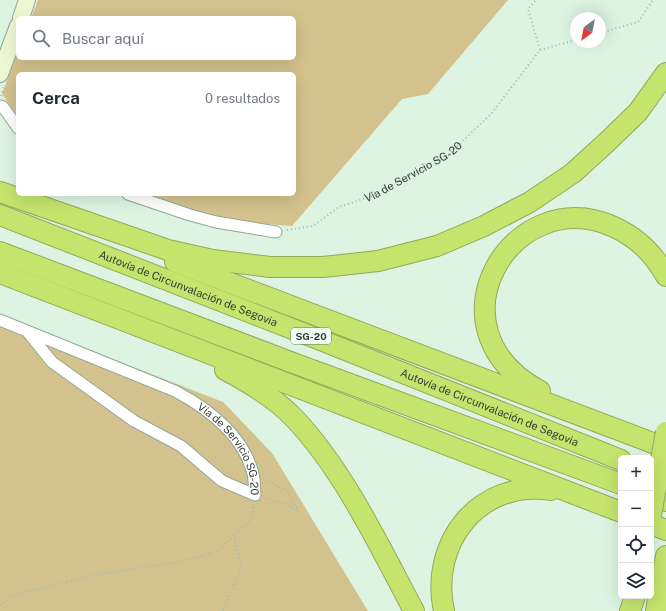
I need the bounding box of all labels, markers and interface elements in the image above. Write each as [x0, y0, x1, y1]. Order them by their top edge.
north arrow [570, 12, 606, 48]
search box [16, 16, 296, 60]
icon: search [30, 27, 52, 49]
text: Buscar aquí [62, 30, 144, 47]
text: Cerca [32, 88, 80, 108]
text: 0 resultados [205, 91, 280, 106]
street label: Vía de Servicio SG-20 [363, 139, 464, 204]
street label: Autovía de Circunvalación de Segovia [97, 248, 279, 329]
road number: SG-20 [291, 328, 331, 344]
street label: Autovía de Circunvalación de Segovia [399, 367, 580, 448]
street label: Vía de Servicio SG-20 [195, 400, 261, 496]
map controls [618, 455, 654, 599]
button: + [618, 455, 654, 491]
button: − [618, 491, 654, 527]
button: locate [618, 527, 654, 563]
button: layers [618, 563, 654, 599]

